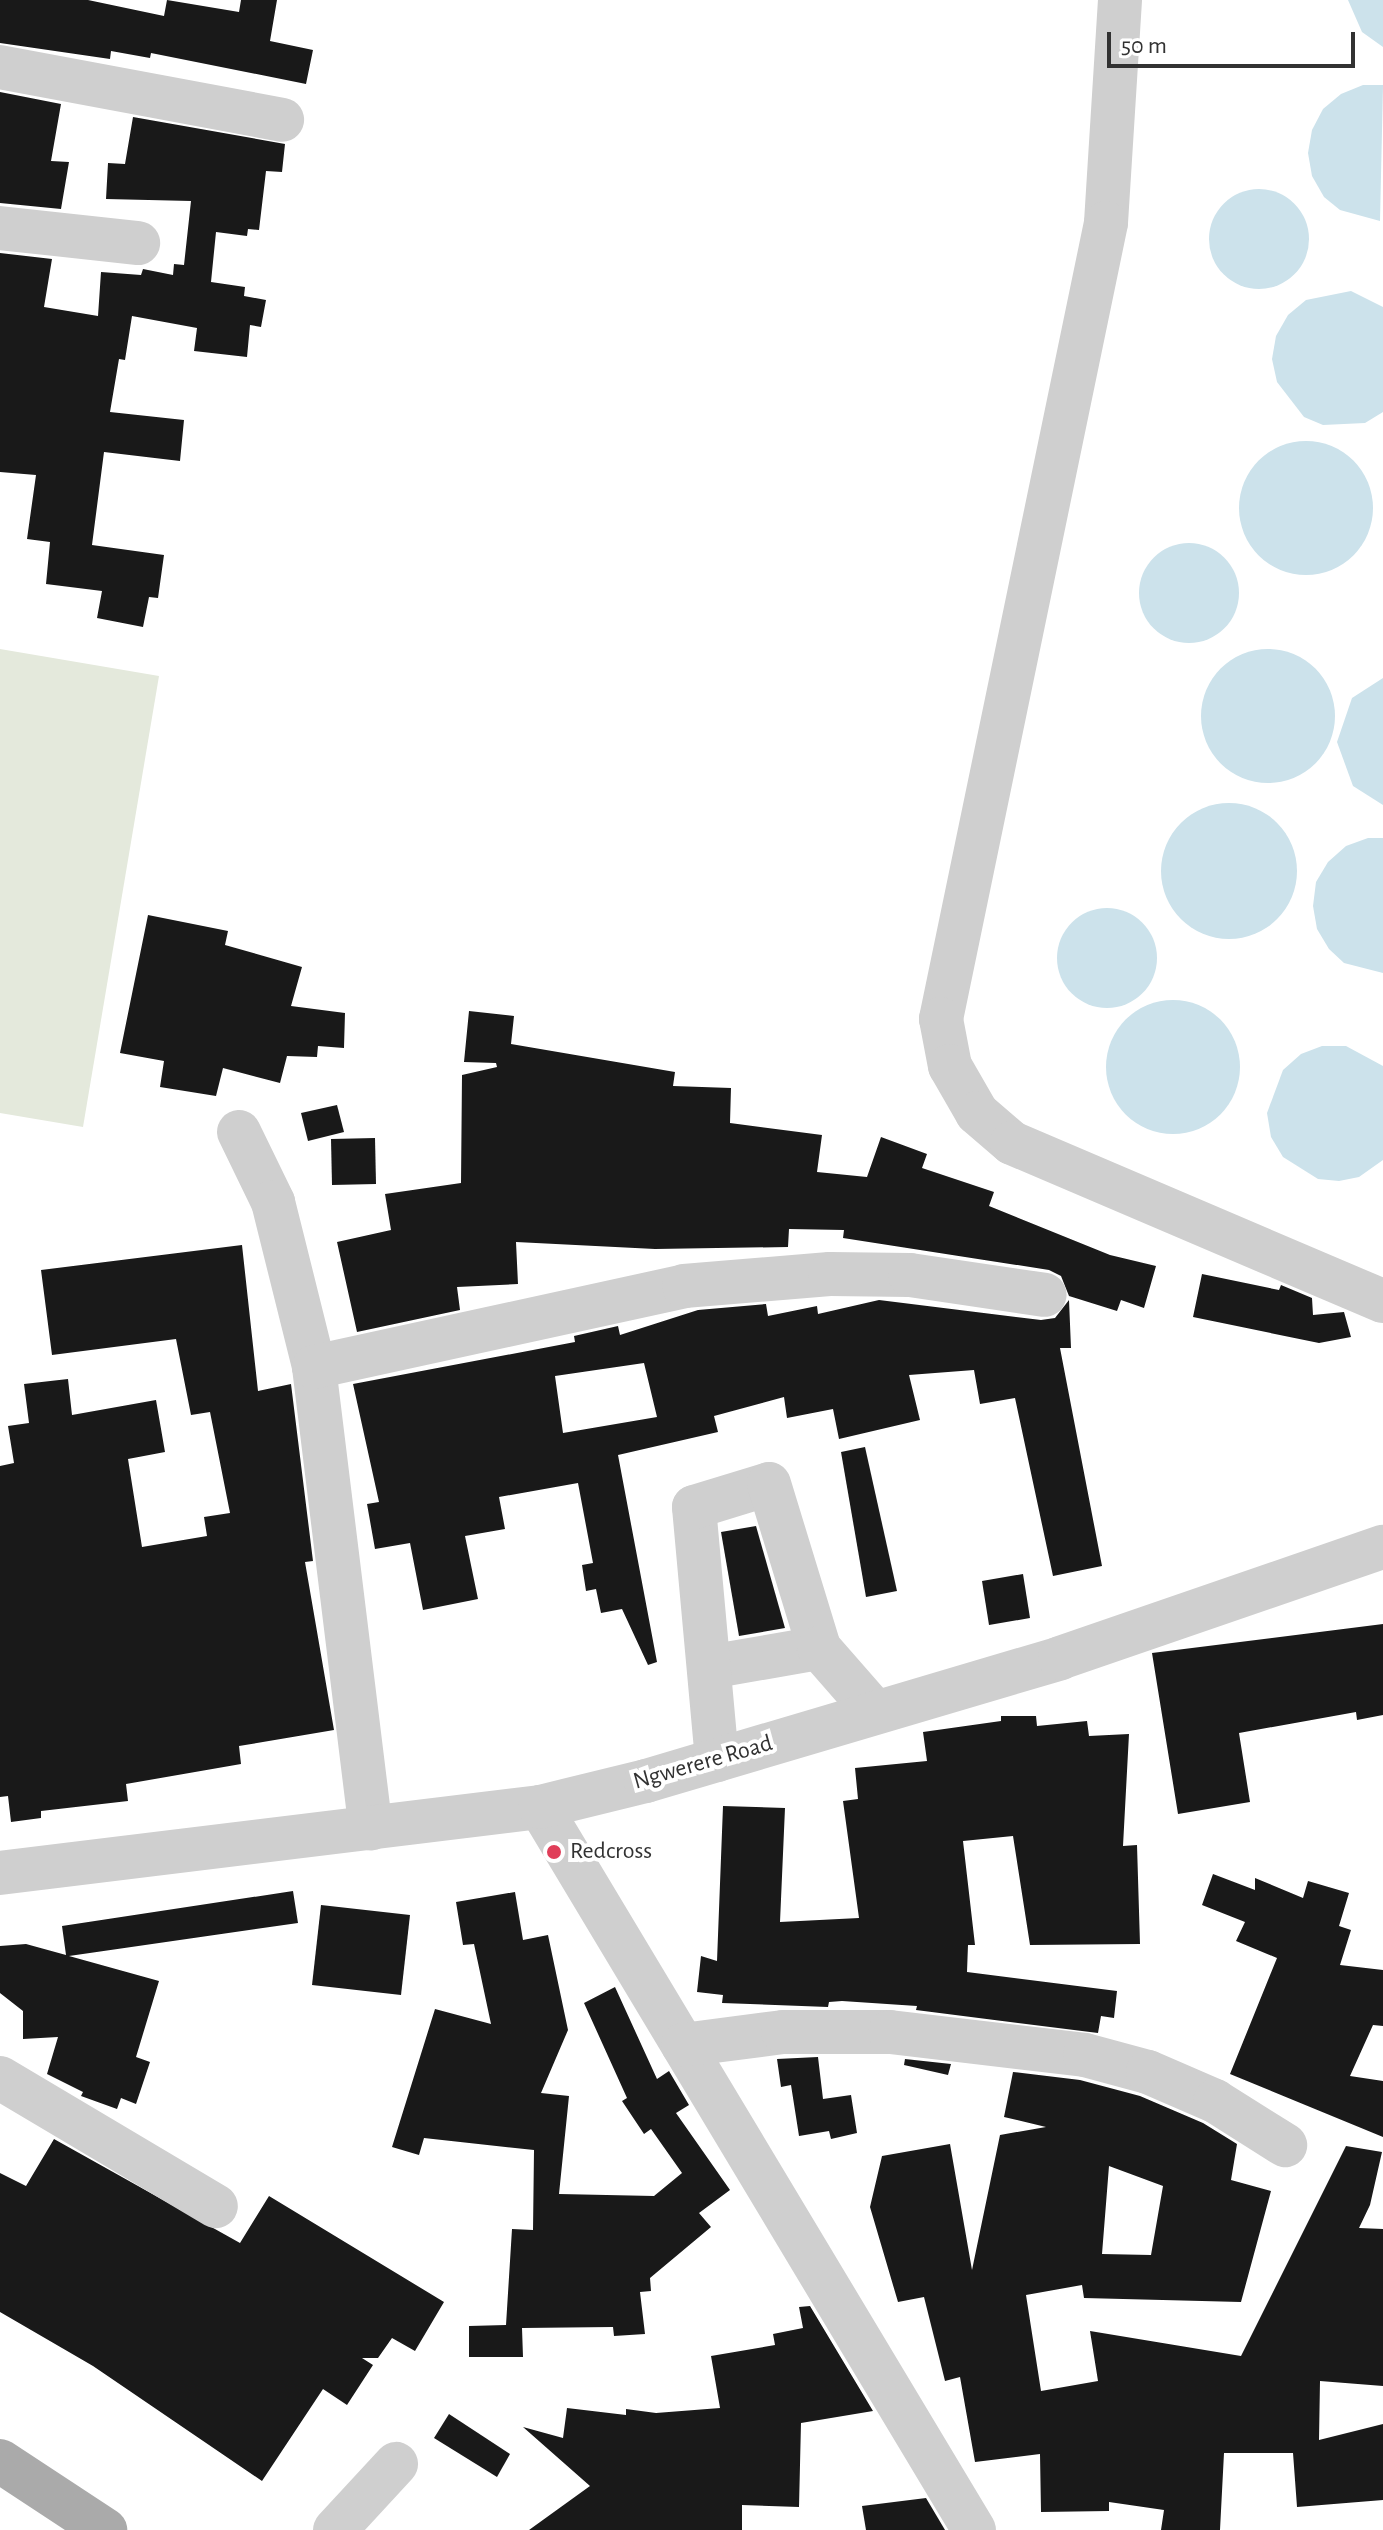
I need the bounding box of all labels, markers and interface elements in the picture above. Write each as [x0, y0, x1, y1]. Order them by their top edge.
scale bar [1111, 16, 1359, 66]
text: 50 m [1121, 34, 1167, 58]
street label: Ngwerere Road [630, 1729, 776, 1797]
place label: Redcross [570, 1838, 652, 1866]
marker: Redcross [545, 1843, 563, 1861]

